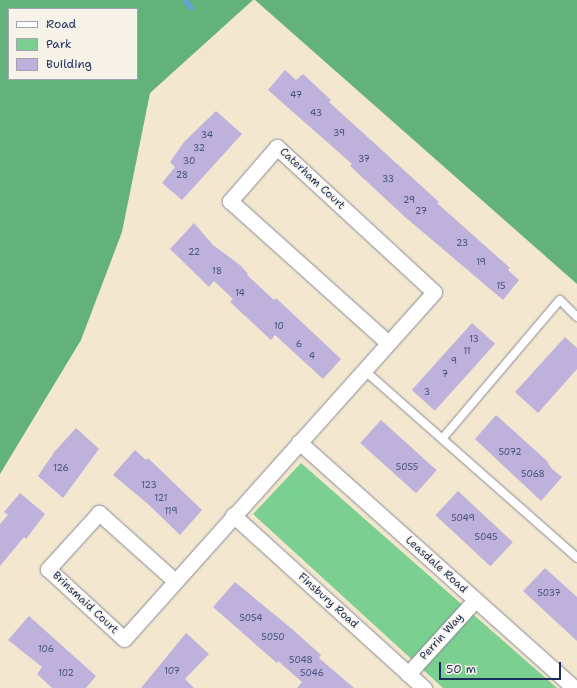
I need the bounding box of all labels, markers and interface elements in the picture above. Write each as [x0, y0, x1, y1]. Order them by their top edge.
legend [8, 8, 138, 80]
text: Road [46, 16, 76, 32]
text: Park [46, 36, 72, 52]
text: Building [46, 56, 92, 72]
house number: 47 [290, 90, 302, 100]
house number: 43 [310, 108, 322, 118]
house number: 39 [333, 128, 345, 138]
house number: 34 [201, 130, 213, 140]
house number: 32 [193, 143, 205, 153]
street label: Caterham Court [277, 145, 347, 213]
house number: 37 [358, 154, 370, 164]
house number: 30 [183, 156, 195, 166]
house number: 28 [176, 170, 188, 180]
house number: 33 [382, 174, 394, 184]
house number: 29 [403, 195, 415, 205]
house number: 27 [415, 206, 427, 216]
house number: 23 [456, 238, 468, 248]
house number: 22 [188, 247, 200, 257]
house number: 19 [476, 257, 486, 267]
house number: 18 [212, 266, 222, 276]
house number: 15 [496, 281, 506, 291]
house number: 14 [235, 288, 245, 298]
house number: 10 [274, 321, 284, 331]
house number: 13 [469, 334, 479, 344]
house number: 6 [296, 339, 302, 349]
house number: 11 [463, 346, 471, 356]
house number: 4 [309, 351, 315, 361]
house number: 9 [451, 356, 457, 366]
house number: 7 [442, 369, 448, 379]
house number: 3 [424, 387, 430, 397]
house number: 5072 [498, 447, 522, 457]
house number: 5055 [396, 462, 418, 472]
house number: 126 [53, 463, 69, 473]
house number: 5068 [521, 469, 545, 479]
house number: 123 [141, 480, 157, 490]
house number: 121 [155, 493, 167, 503]
house number: 119 [164, 506, 178, 516]
house number: 5049 [451, 513, 475, 523]
house number: 5045 [474, 532, 498, 542]
street label: Leasdale Road [402, 534, 470, 596]
street label: Brinsmaid Court [49, 569, 121, 637]
street label: Finsbury Road [295, 571, 361, 631]
house number: 5037 [537, 588, 561, 598]
street label: Perrin Way [418, 611, 466, 663]
house number: 5054 [239, 613, 263, 623]
house number: 5050 [261, 632, 285, 642]
house number: 106 [38, 644, 54, 654]
scale bar [441, 654, 563, 680]
house number: 5048 [289, 655, 313, 665]
text: 50 m [446, 661, 476, 677]
house number: 107 [164, 666, 180, 676]
house number: 102 [58, 668, 74, 678]
house number: 5046 [300, 668, 324, 678]

